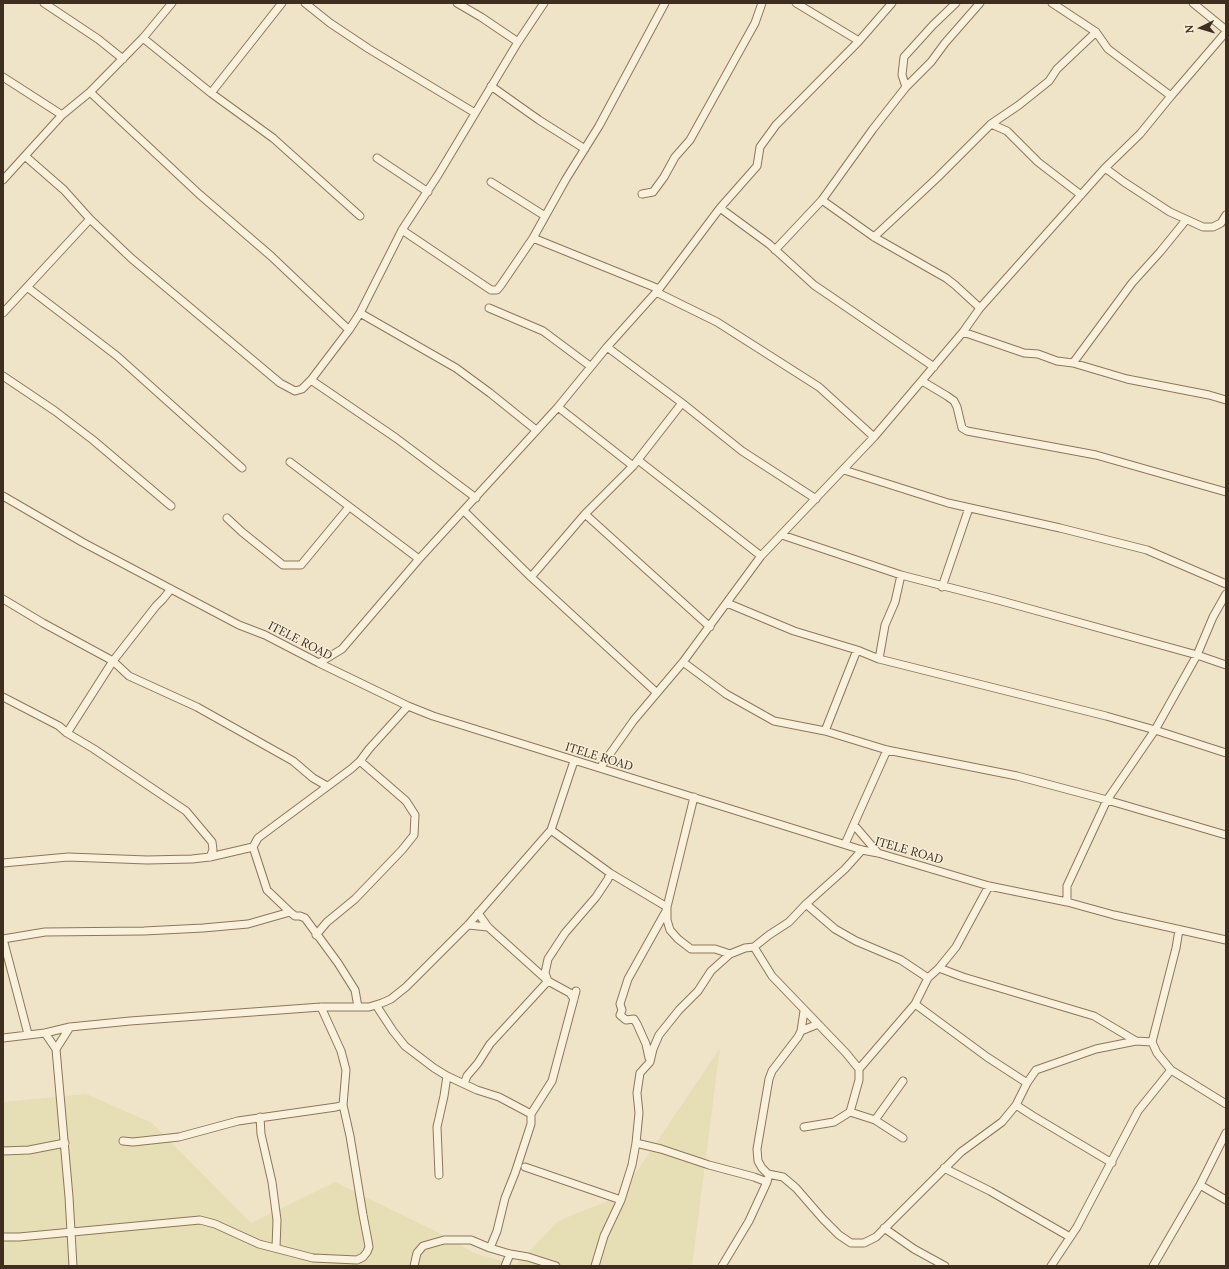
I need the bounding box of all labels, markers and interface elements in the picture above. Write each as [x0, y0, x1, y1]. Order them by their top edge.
north arrow [1181, 8, 1221, 48]
text: N [1182, 24, 1196, 34]
street label: ITELE ROAD [266, 619, 334, 663]
street label: ITELE ROAD [563, 740, 635, 774]
street label: ITELE ROAD [873, 834, 945, 868]

